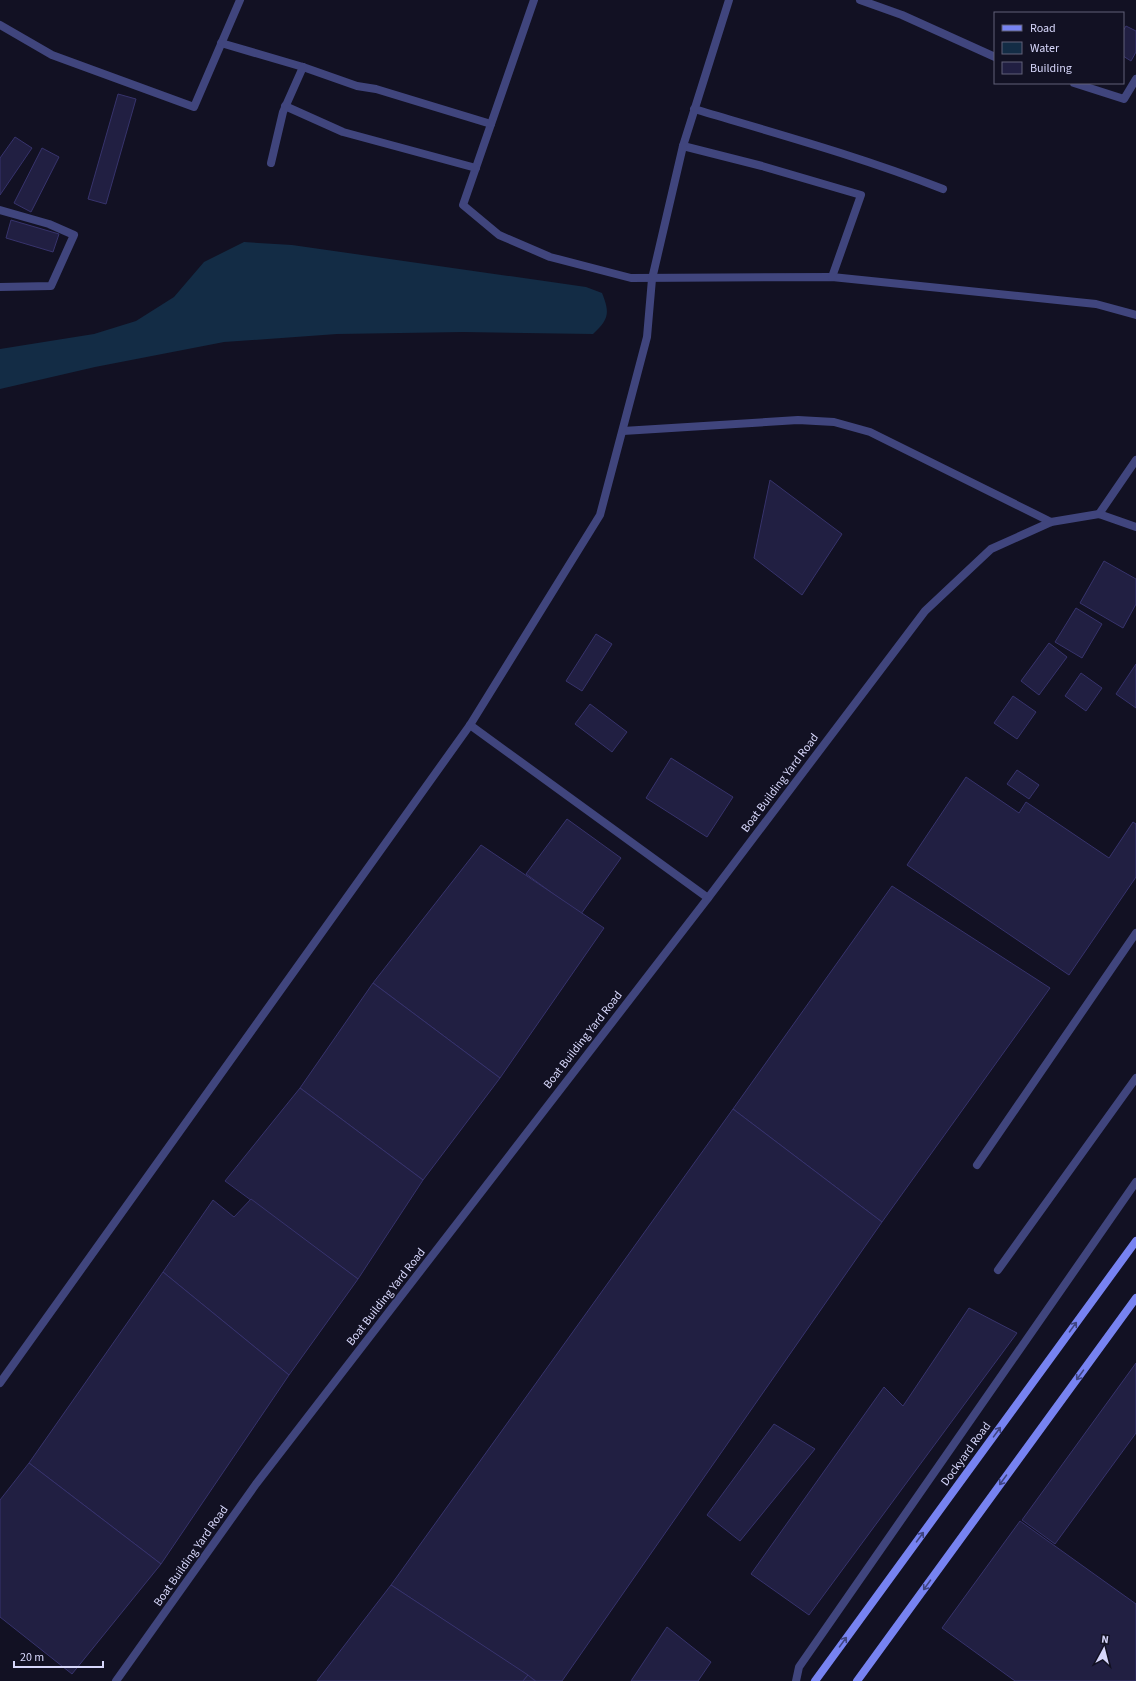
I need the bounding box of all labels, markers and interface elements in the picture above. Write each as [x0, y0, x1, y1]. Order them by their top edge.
legend [994, 12, 1124, 84]
text: Road [1030, 20, 1056, 37]
text: Water [1030, 40, 1060, 57]
text: Building [1030, 60, 1072, 77]
street label: Boat Building Yard Road [737, 730, 823, 836]
street label: Boat Building Yard Road [539, 988, 627, 1092]
street label: Boat Building Yard Road [342, 1245, 430, 1349]
one-way arrow [1069, 1322, 1077, 1333]
one-way arrow [1076, 1369, 1084, 1380]
street label: Dockyard Road [937, 1418, 995, 1490]
one-way arrow [992, 1427, 1001, 1438]
one-way arrow [999, 1474, 1008, 1485]
street label: Boat Building Yard Road [150, 1502, 232, 1610]
one-way arrow [916, 1532, 924, 1543]
one-way arrow [923, 1579, 931, 1590]
north arrow [1084, 1629, 1124, 1669]
text: N [1101, 1632, 1110, 1647]
one-way arrow [839, 1637, 848, 1648]
scale bar [14, 1643, 103, 1669]
text: 20 m [20, 1649, 44, 1666]

